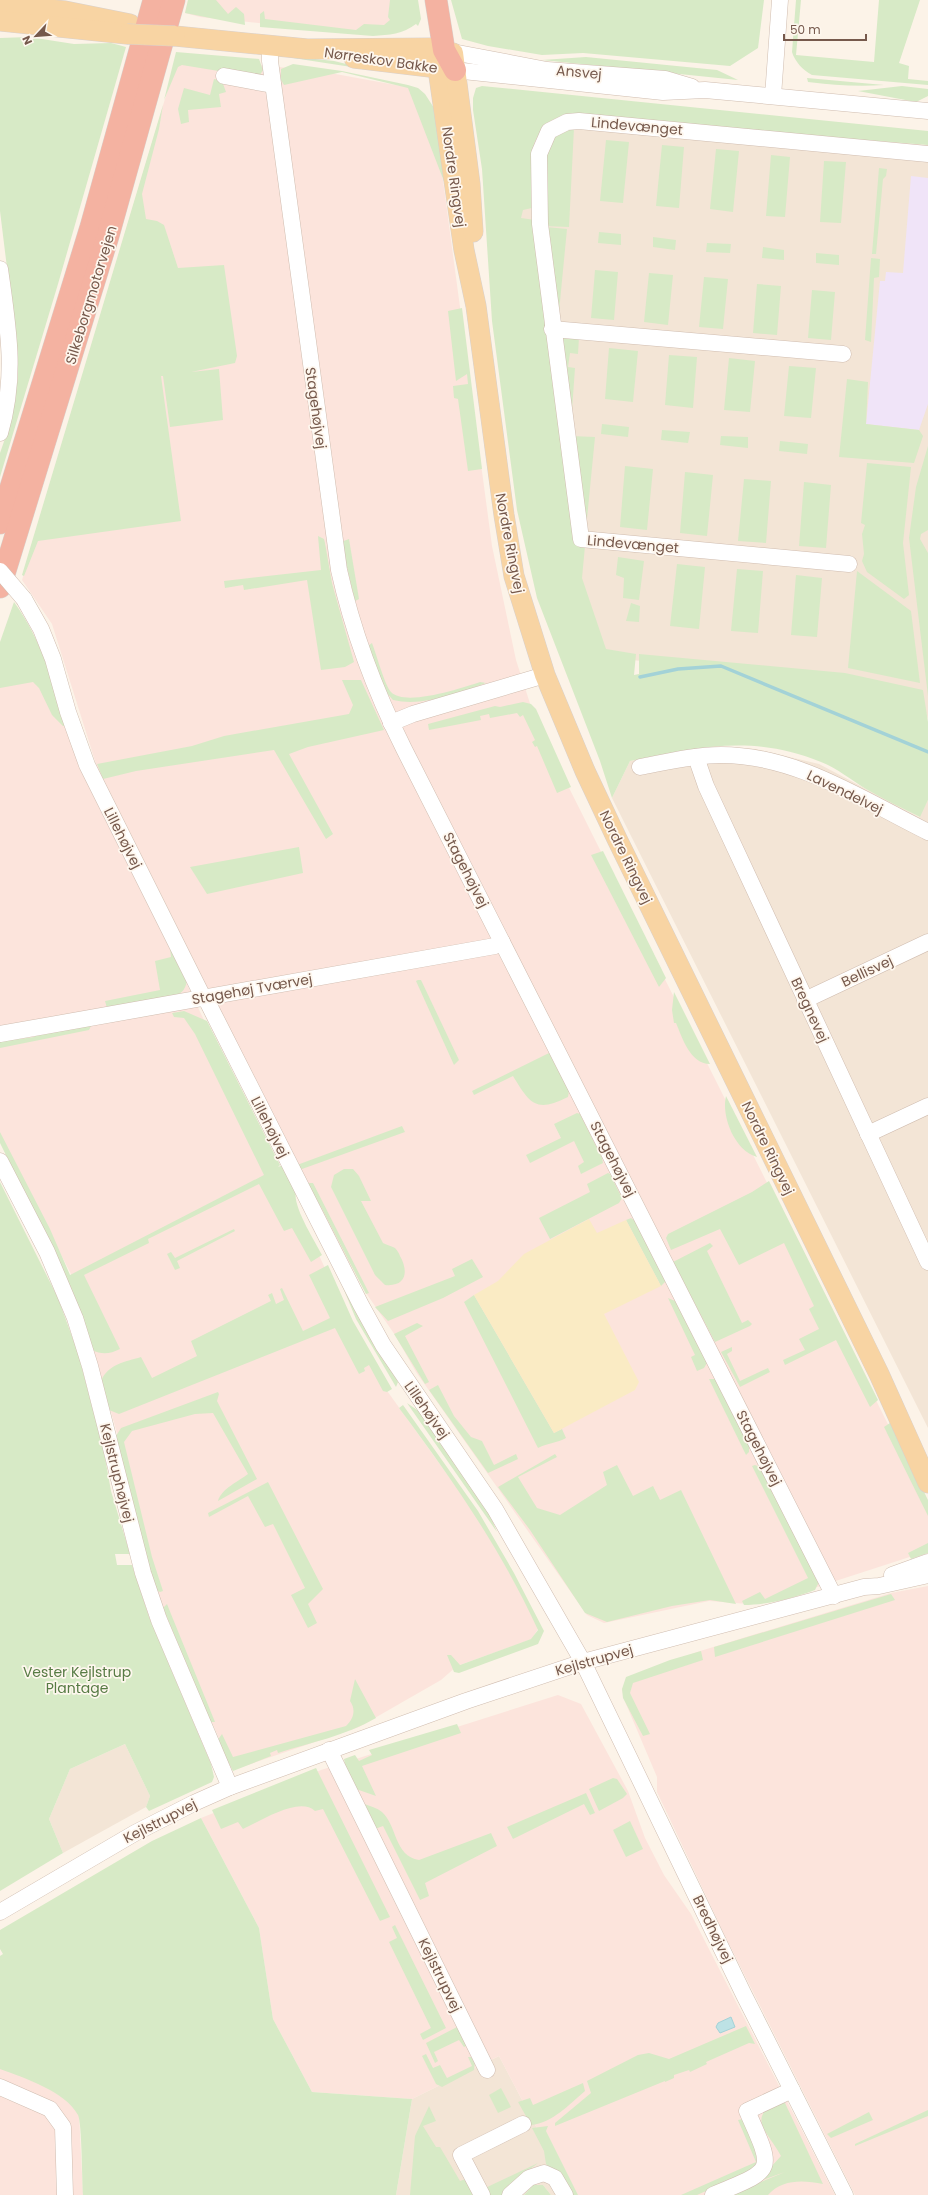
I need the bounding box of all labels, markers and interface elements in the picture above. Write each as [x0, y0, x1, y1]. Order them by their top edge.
north arrow [16, 16, 56, 56]
scale bar [784, 16, 866, 42]
text: 50 m [790, 21, 821, 38]
text: N [18, 33, 36, 48]
street label: Nørreskov Bakke [323, 42, 439, 78]
street label: Ansvej [555, 60, 603, 84]
street label: Lindevænget [590, 112, 684, 140]
street label: Nordre Ringvej [437, 125, 471, 229]
street label: Silkeborgmotorvejen [60, 223, 122, 367]
street label: Stagehøjvej [300, 366, 332, 450]
street label: Nordre Ringvej [490, 491, 530, 595]
street label: Lindevænget [586, 530, 680, 558]
street label: Lavendelvej [803, 765, 887, 819]
street label: Lillehøjvej [99, 804, 147, 872]
street label: Nordre Ringvej [595, 807, 657, 907]
street label: Stagehøjvej [438, 829, 494, 911]
street label: Bellisvej [838, 950, 896, 992]
street label: Stagehøj Tværvej [190, 969, 314, 1009]
street label: Bregnevej [786, 974, 834, 1046]
street label: Lillehøjvej [246, 1093, 294, 1161]
street label: Nordre Ringvej [737, 1098, 799, 1198]
street label: Stagehøjvej [585, 1118, 641, 1200]
street label: Lillehøjvej [400, 1377, 454, 1443]
street label: Stagehøjvej [731, 1407, 787, 1489]
street label: Kejlstruphøjvej [95, 1421, 139, 1525]
street label: Kejlstrupvej [553, 1639, 635, 1681]
park label: Vester Kejlstrup Plantage [23, 1662, 131, 1698]
street label: Kejlstrupvej [120, 1794, 200, 1848]
street label: Bredhøjvej [688, 1892, 738, 1966]
street label: Kejlstrupvej [413, 1935, 467, 2015]

